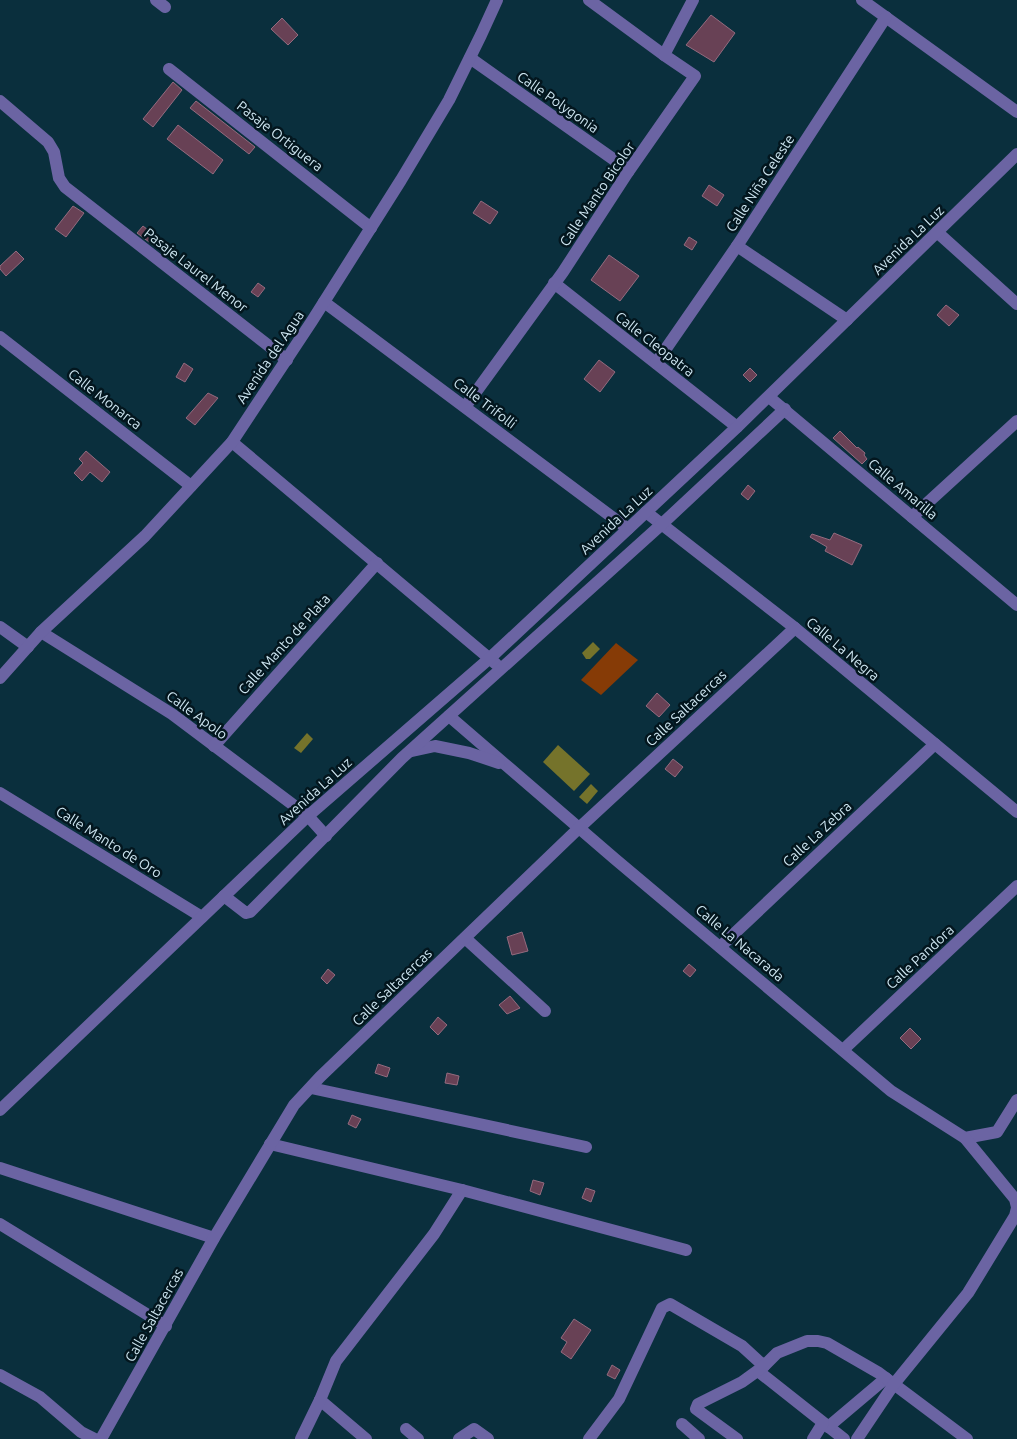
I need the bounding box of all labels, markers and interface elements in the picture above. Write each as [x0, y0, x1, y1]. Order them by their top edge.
street label: Calle Polygonia [514, 68, 602, 136]
street label: Pasaje Ortiguera [234, 98, 326, 174]
street label: Calle Niña Celeste [723, 131, 797, 235]
street label: Calle Manto Bicolor [556, 138, 638, 249]
street label: Avenida La Luz [869, 202, 947, 278]
street label: Pasaje Laurel Menor [141, 225, 251, 316]
street label: Avenida del Agua [233, 308, 307, 406]
street label: Calle Cleopatra [612, 308, 698, 380]
street label: Calle Monarca [65, 365, 145, 433]
street label: Calle Trifolli [451, 374, 519, 432]
street label: Calle Amarilla [865, 455, 941, 523]
street label: Avenida La Luz [577, 483, 655, 557]
street label: Calle Manto de Plata [235, 591, 333, 697]
street label: Calle La Negra [803, 614, 883, 684]
street label: Calle Saltacercas [642, 667, 730, 749]
street label: Calle Apolo [163, 688, 231, 742]
street label: Avenida La Luz [275, 754, 355, 828]
street label: Calle La Zebra [779, 798, 855, 870]
street label: Calle Manto de Oro [53, 803, 165, 881]
street label: Calle La Nacarada [693, 901, 787, 985]
street label: Calle Pandora [883, 922, 957, 992]
street label: Calle Saltacercas [349, 945, 435, 1029]
street label: Calle Saltacercas [122, 1266, 186, 1364]

